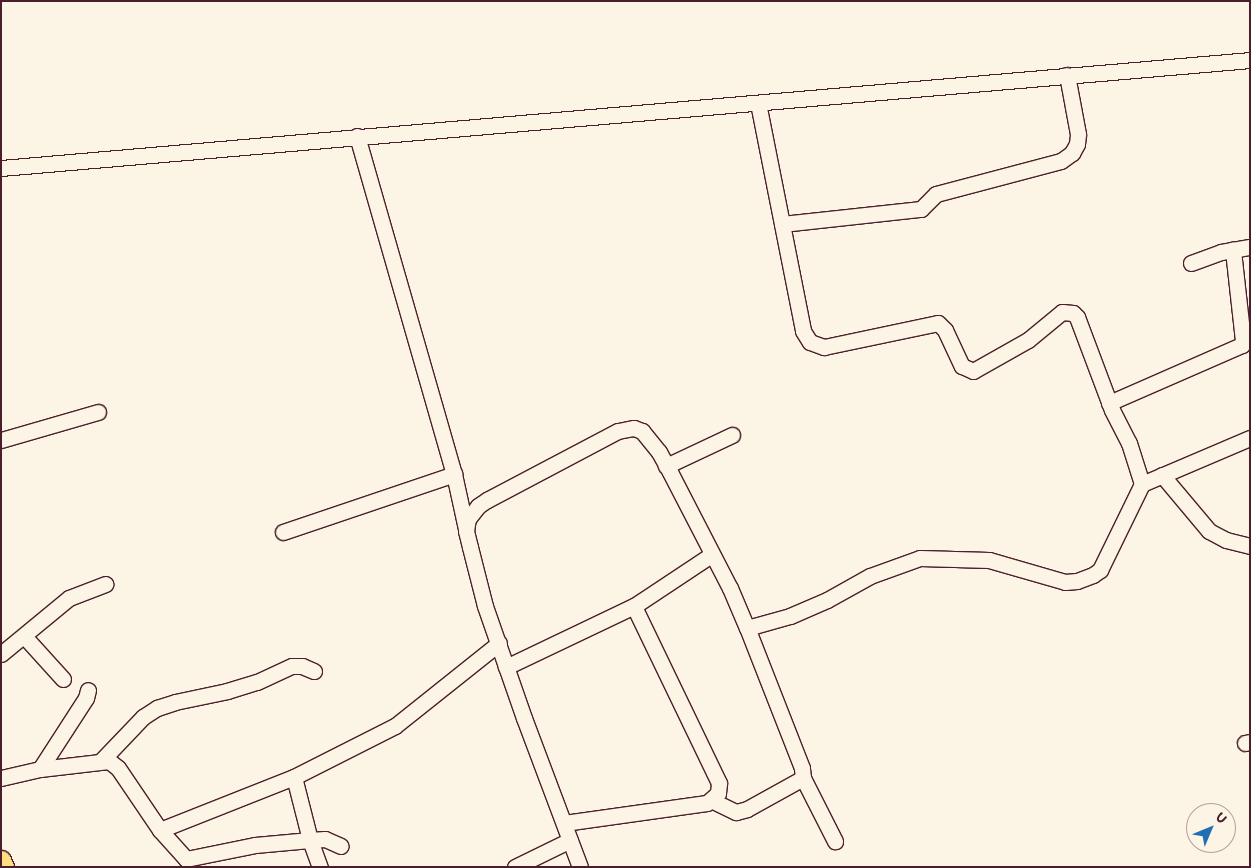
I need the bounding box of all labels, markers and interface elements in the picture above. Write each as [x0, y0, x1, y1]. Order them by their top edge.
north arrow [1186, 803, 1236, 853]
text: U [1212, 808, 1231, 827]

